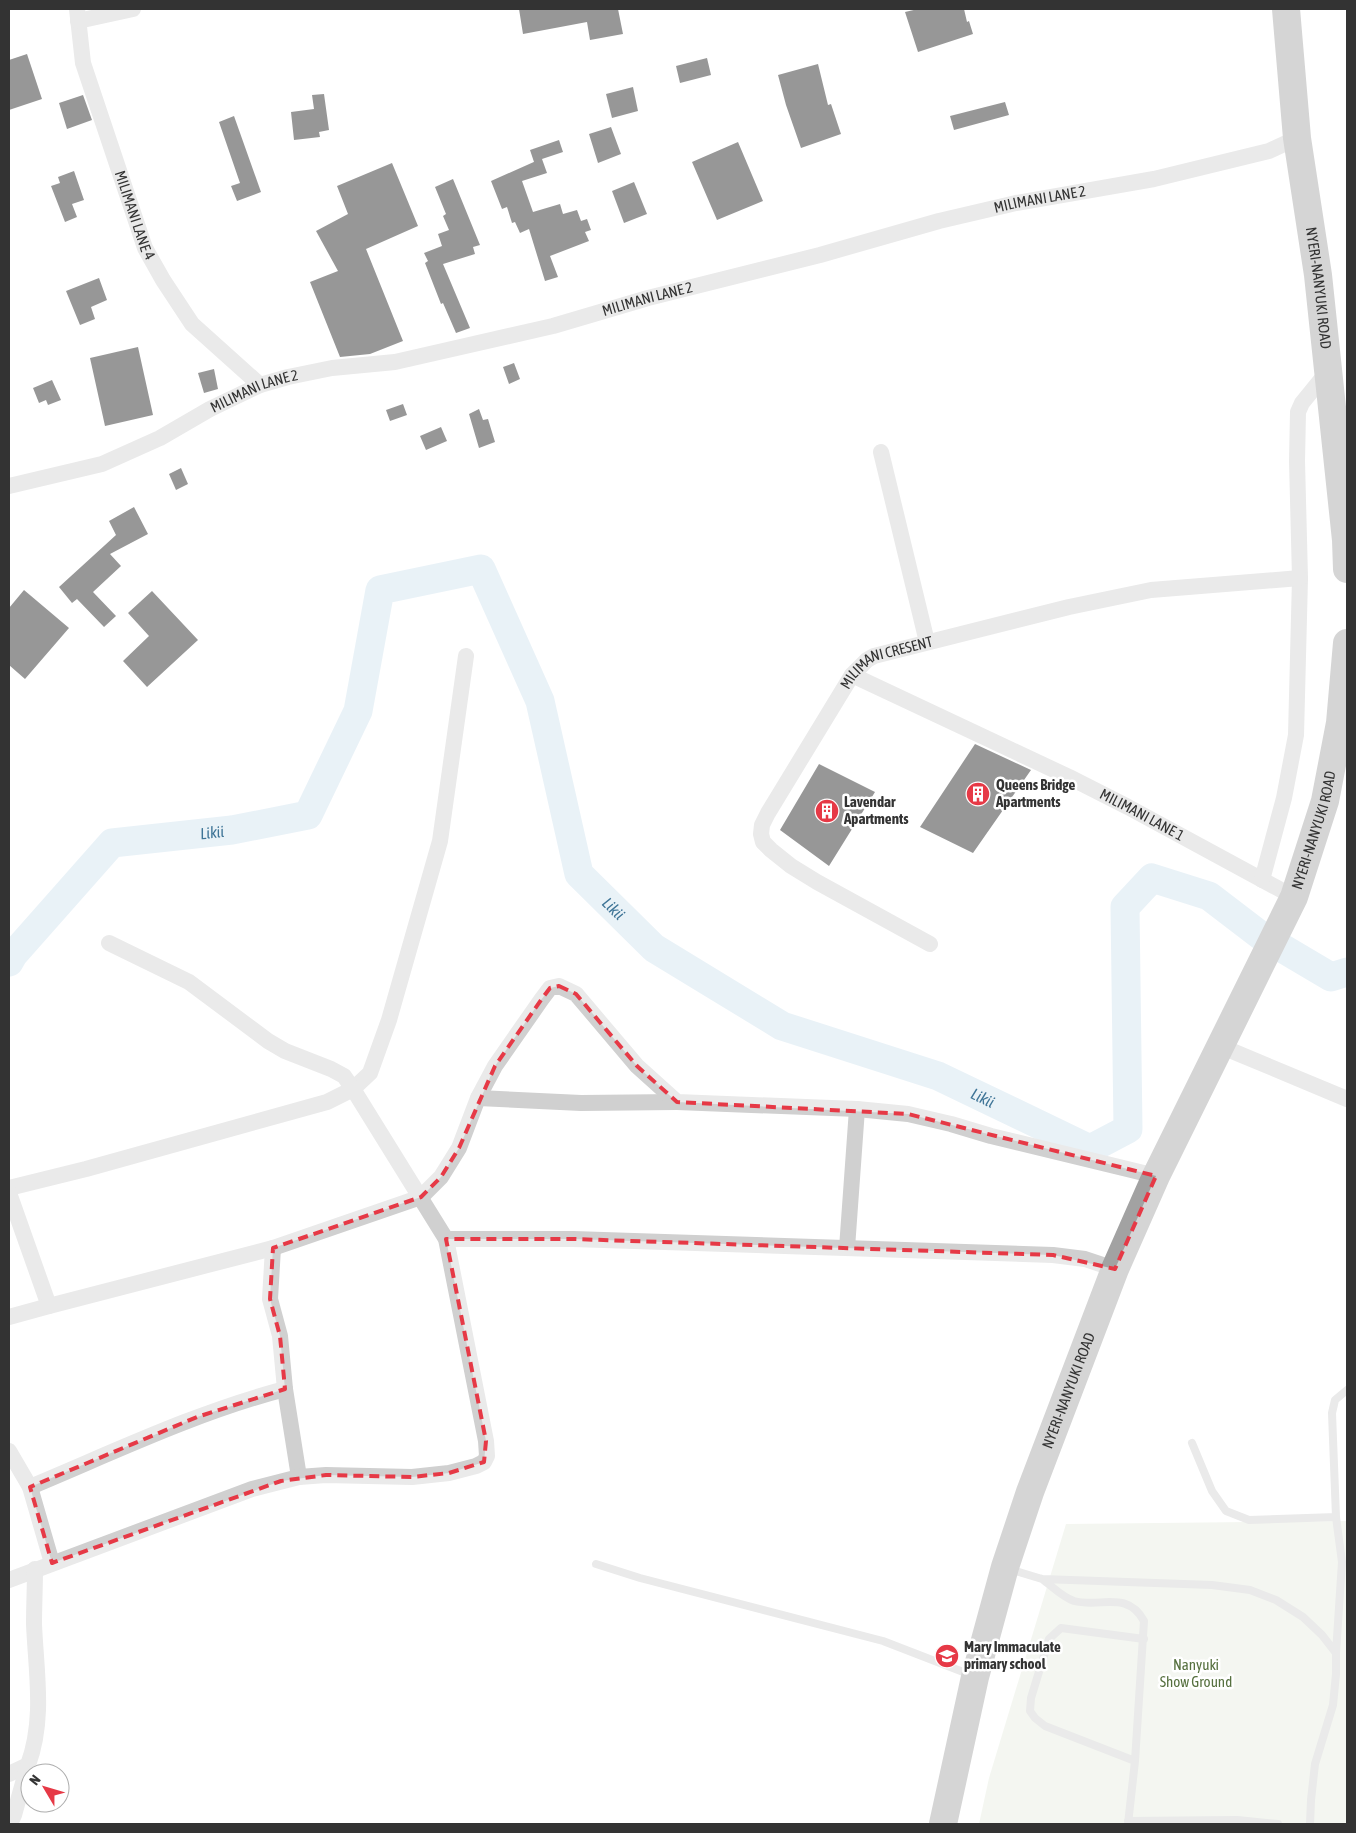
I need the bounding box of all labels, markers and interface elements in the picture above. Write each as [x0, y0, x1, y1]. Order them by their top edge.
street label: MILIMANI LANE 4 [112, 168, 159, 263]
street label: MILIMANI LANE 2 [992, 182, 1087, 216]
street label: NYERI-NANYUKI ROAD [1303, 226, 1335, 350]
street label: MILIMANI LANE 2 [600, 278, 694, 319]
street label: MILIMANI LANE 2 [207, 366, 300, 416]
street label: MILIMANI CRESENT [837, 632, 935, 692]
street label: NYERI-NANYUKI ROAD [1288, 769, 1339, 891]
place label: Queens Bridge Apartments [995, 776, 1075, 810]
building icon: Queens Bridge Apartments [965, 781, 991, 807]
street label: MILIMANI LANE 1 [1097, 785, 1187, 844]
place label: Lavendar Apartments [843, 793, 909, 827]
building icon: Lavendar Apartments [814, 798, 840, 824]
water label: Likii [199, 822, 225, 842]
water label: Likii [599, 894, 629, 923]
water label: Likii [968, 1084, 998, 1111]
street label: NYERI-NANYUKI ROAD [1038, 1330, 1098, 1451]
place label: Mary Immaculate primary school [964, 1638, 1061, 1672]
school or university icon: Mary Immaculate primary school [934, 1643, 960, 1669]
park label: Nanyuki Show Ground [1160, 1656, 1232, 1690]
north arrow [20, 1763, 70, 1813]
text: N [26, 1772, 44, 1788]

